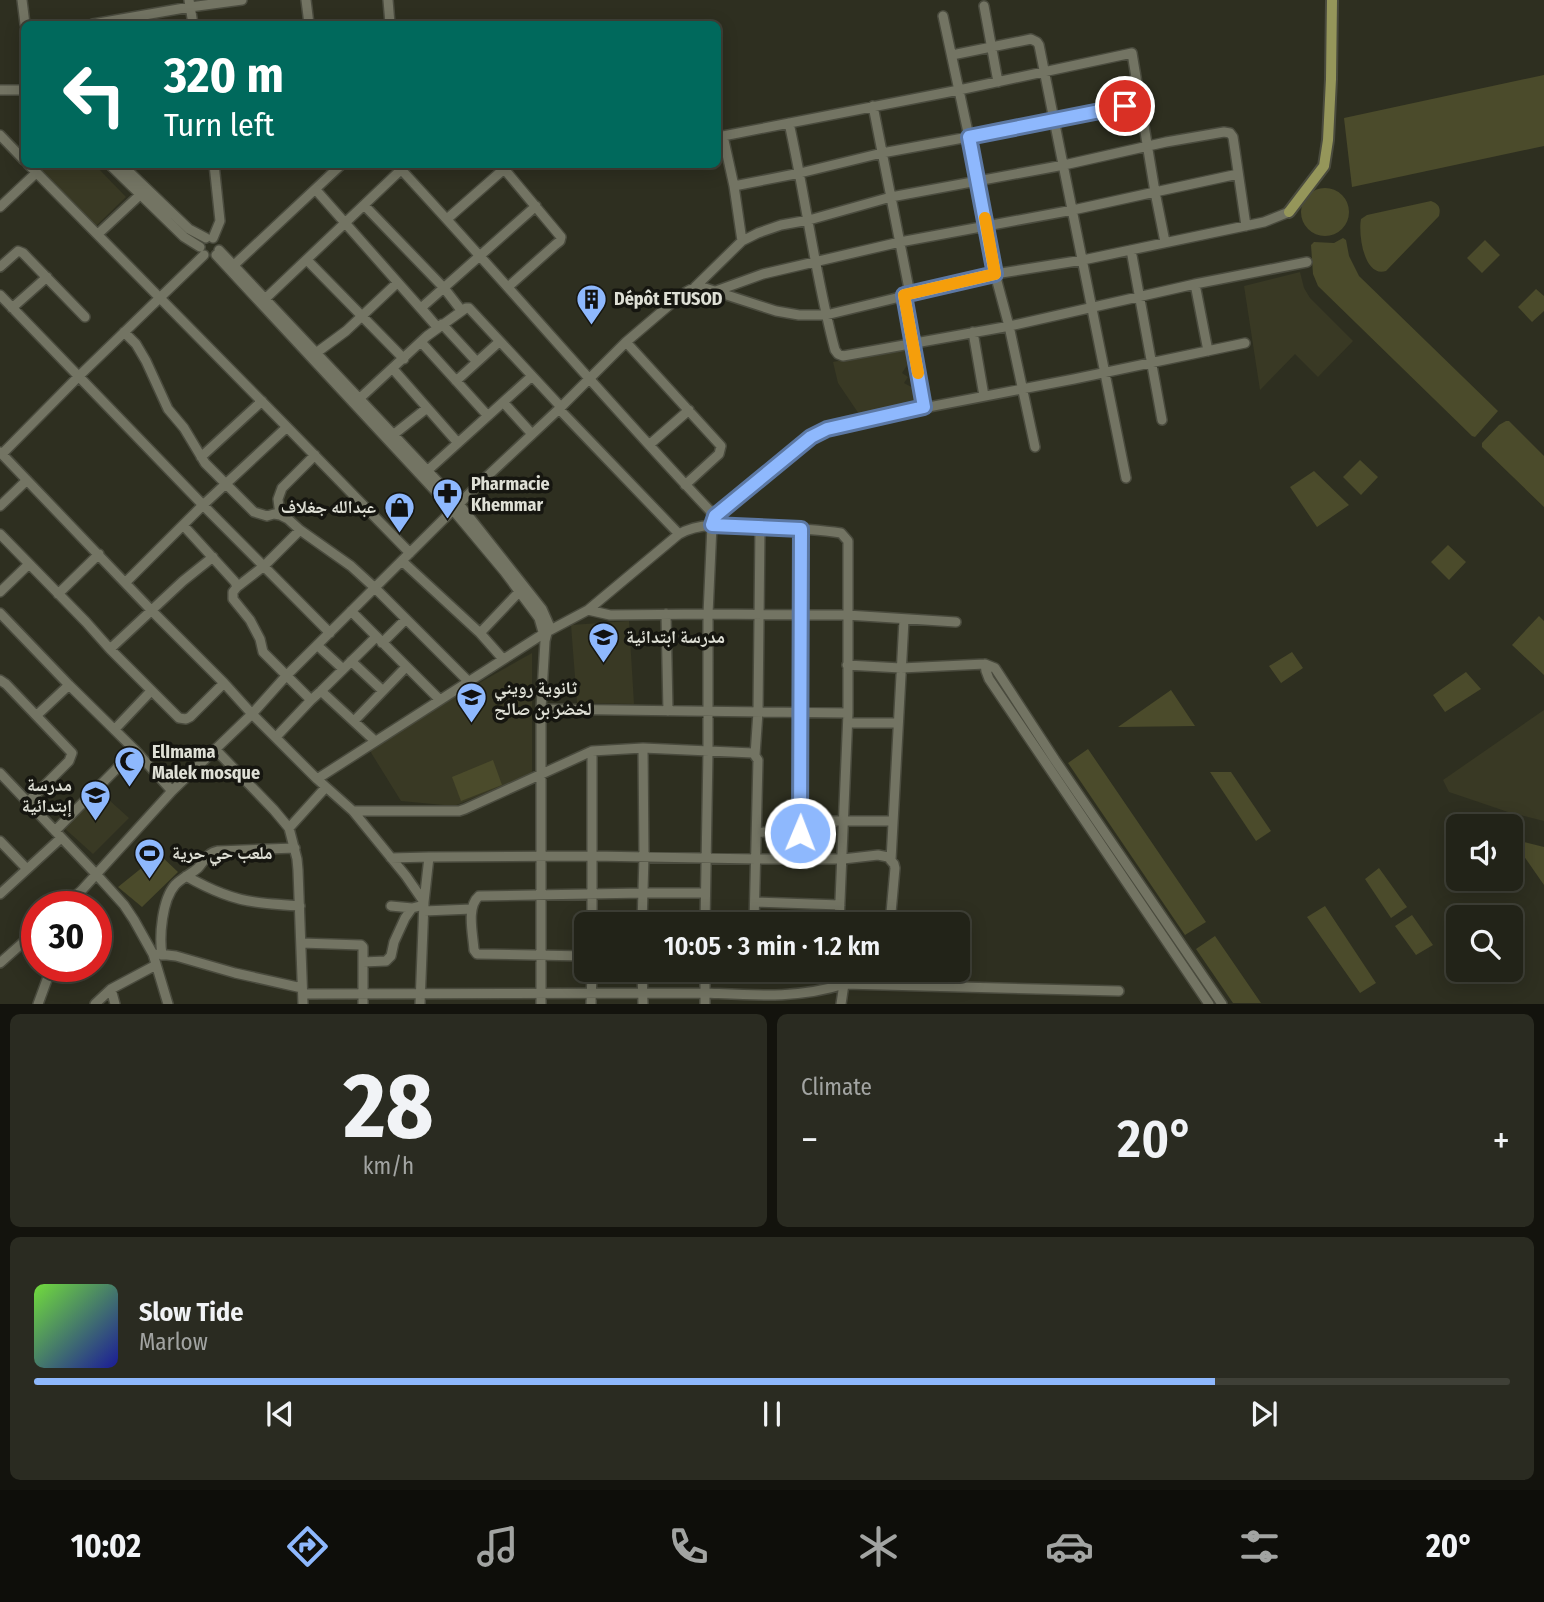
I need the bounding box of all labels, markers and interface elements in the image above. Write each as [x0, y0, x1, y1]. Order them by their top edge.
text: 320 m [164, 46, 284, 105]
icon: left [49, 49, 140, 140]
pin [1095, 76, 1155, 136]
icon: arrive [1106, 87, 1144, 125]
text: Turn left [164, 106, 274, 144]
building icon: Dépôt ETUSOD [574, 282, 608, 326]
place label: Dépôt ETUSOD [614, 288, 723, 310]
place label: Pharmacie Khemmar [471, 473, 550, 516]
pharmacy icon: Pharmacie Khemmar [431, 477, 465, 521]
shop icon: عبدالله جغلاف [382, 490, 416, 534]
place label: عبدالله جغلاف [281, 496, 376, 518]
school or university icon: مدرسة ابتدائية [586, 620, 620, 664]
place label: مدرسة ابتدائية [626, 626, 725, 648]
place label: ثانوية رويني لخضر بن صالح [494, 677, 592, 721]
school or university icon: ثانوية رويني لخضر بن صالح [454, 681, 488, 725]
place label: ElImama Malek mosque [152, 741, 260, 784]
mosque icon: ElImama Malek mosque [112, 745, 146, 789]
place label: مدرسة إبتدائية [22, 774, 72, 817]
school or university icon: مدرسة إبتدائية [78, 778, 112, 822]
position arrow [763, 796, 837, 870]
map controls [1446, 814, 1523, 982]
button: sound [1446, 814, 1523, 891]
sports icon: ملعب حي حرية [132, 836, 166, 880]
place label: ملعب حي حرية [172, 842, 273, 867]
speed limit sign: 30 [21, 891, 112, 982]
button: search [1446, 905, 1523, 982]
text: 10:05 · 3 min · 1.2 km [664, 931, 880, 962]
text: 28 [343, 1052, 434, 1161]
text: Climate [801, 1073, 872, 1101]
text: 20° [1117, 1108, 1194, 1171]
text: − [801, 1117, 818, 1163]
text: + [1493, 1117, 1510, 1163]
text: km/h [363, 1152, 414, 1180]
text: Slow Tide [139, 1297, 243, 1328]
text: Marlow [139, 1328, 208, 1356]
icon: previous [261, 1395, 299, 1433]
icon: pause [753, 1395, 791, 1433]
icon: next [1245, 1395, 1283, 1433]
icon: directions [283, 1522, 332, 1571]
icon: music [473, 1522, 522, 1571]
icon: phone [664, 1522, 713, 1571]
icon: climate [854, 1522, 903, 1571]
icon: car [1045, 1522, 1094, 1571]
icon: filters [1235, 1522, 1284, 1571]
text: 10:02 [71, 1527, 141, 1565]
text: 20° [1426, 1527, 1473, 1565]

